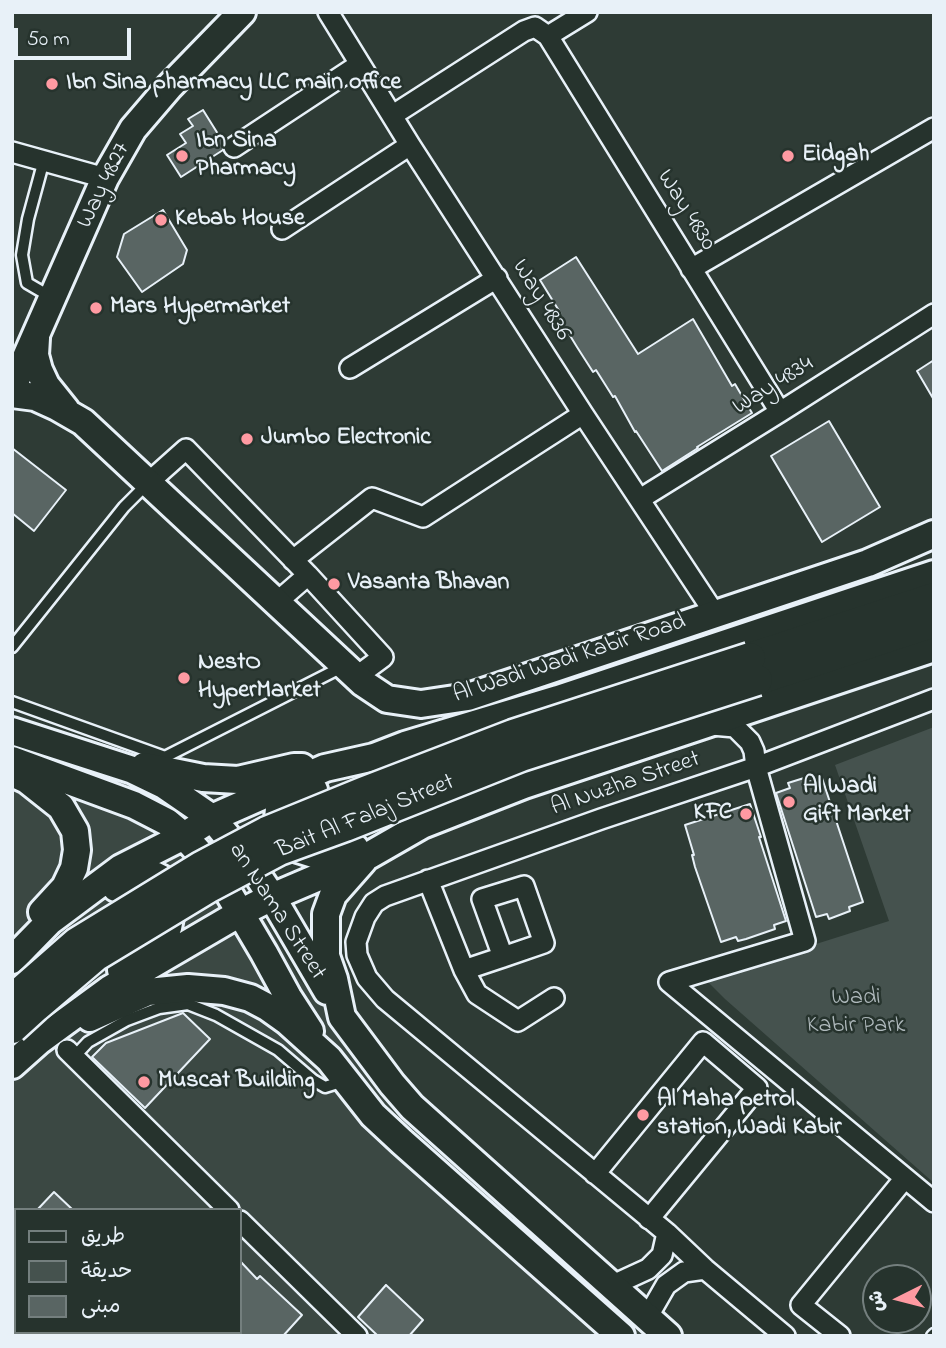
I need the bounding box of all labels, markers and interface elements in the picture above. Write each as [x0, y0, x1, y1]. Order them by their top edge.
scale bar [18, 14, 135, 58]
text: 50 m [27, 25, 70, 55]
place label: Ibn Sina pharmacy LLC main office [66, 70, 401, 98]
marker: Ibn Sina pharmacy LLC main office [44, 76, 60, 92]
place label: Ibn Sina Pharmacy [196, 128, 296, 184]
street label: Way 4827 [72, 139, 138, 233]
place label: Eidgah [802, 142, 870, 170]
marker: Ibn Sina Pharmacy [174, 148, 190, 164]
marker: Eidgah [780, 148, 796, 164]
street label: Way 4830 [649, 165, 721, 257]
place label: Kebab House [175, 206, 305, 234]
marker: Kebab House [153, 212, 169, 228]
street label: Way 4836 [504, 255, 576, 347]
place label: Mars Hypermarket [110, 294, 290, 322]
marker: Mars Hypermarket [88, 300, 104, 316]
street label: Way 4834 [728, 351, 820, 423]
place label: Jumbo Electronic [261, 425, 431, 453]
marker: Jumbo Electronic [239, 431, 255, 447]
place label: Vasanta Bhavan [348, 570, 509, 598]
marker: Vasanta Bhavan [326, 576, 342, 592]
street label: Al Wadi Wadi Kabir Road [450, 609, 690, 711]
place label: NestO HyperMarket [198, 650, 321, 706]
marker: NestO HyperMarket [176, 670, 192, 686]
street label: Al Nuzha Street [548, 746, 704, 824]
street label: Bait Al Falaj Street [273, 769, 459, 867]
place label: Al Wadi Gift Market [803, 774, 911, 830]
marker: Al Wadi Gift Market [781, 794, 797, 810]
place label: KFC [694, 800, 732, 828]
marker: KFC [738, 806, 754, 822]
street label: an Nama Street [221, 838, 331, 986]
park label: Wadi Kabir Park [807, 985, 905, 1041]
place label: Muscat Building [158, 1068, 315, 1096]
marker: Muscat Building [136, 1074, 152, 1090]
place label: Al Maha petrol station, Wadi Kabir [657, 1087, 841, 1143]
marker: Al Maha petrol station, Wadi Kabir [635, 1107, 651, 1123]
legend [14, 1208, 242, 1334]
text: طريق [81, 1222, 125, 1252]
text: حديقة [81, 1257, 132, 1287]
north arrow [862, 1264, 932, 1334]
text: ش [863, 1289, 892, 1313]
text: مبنى [81, 1292, 120, 1322]

